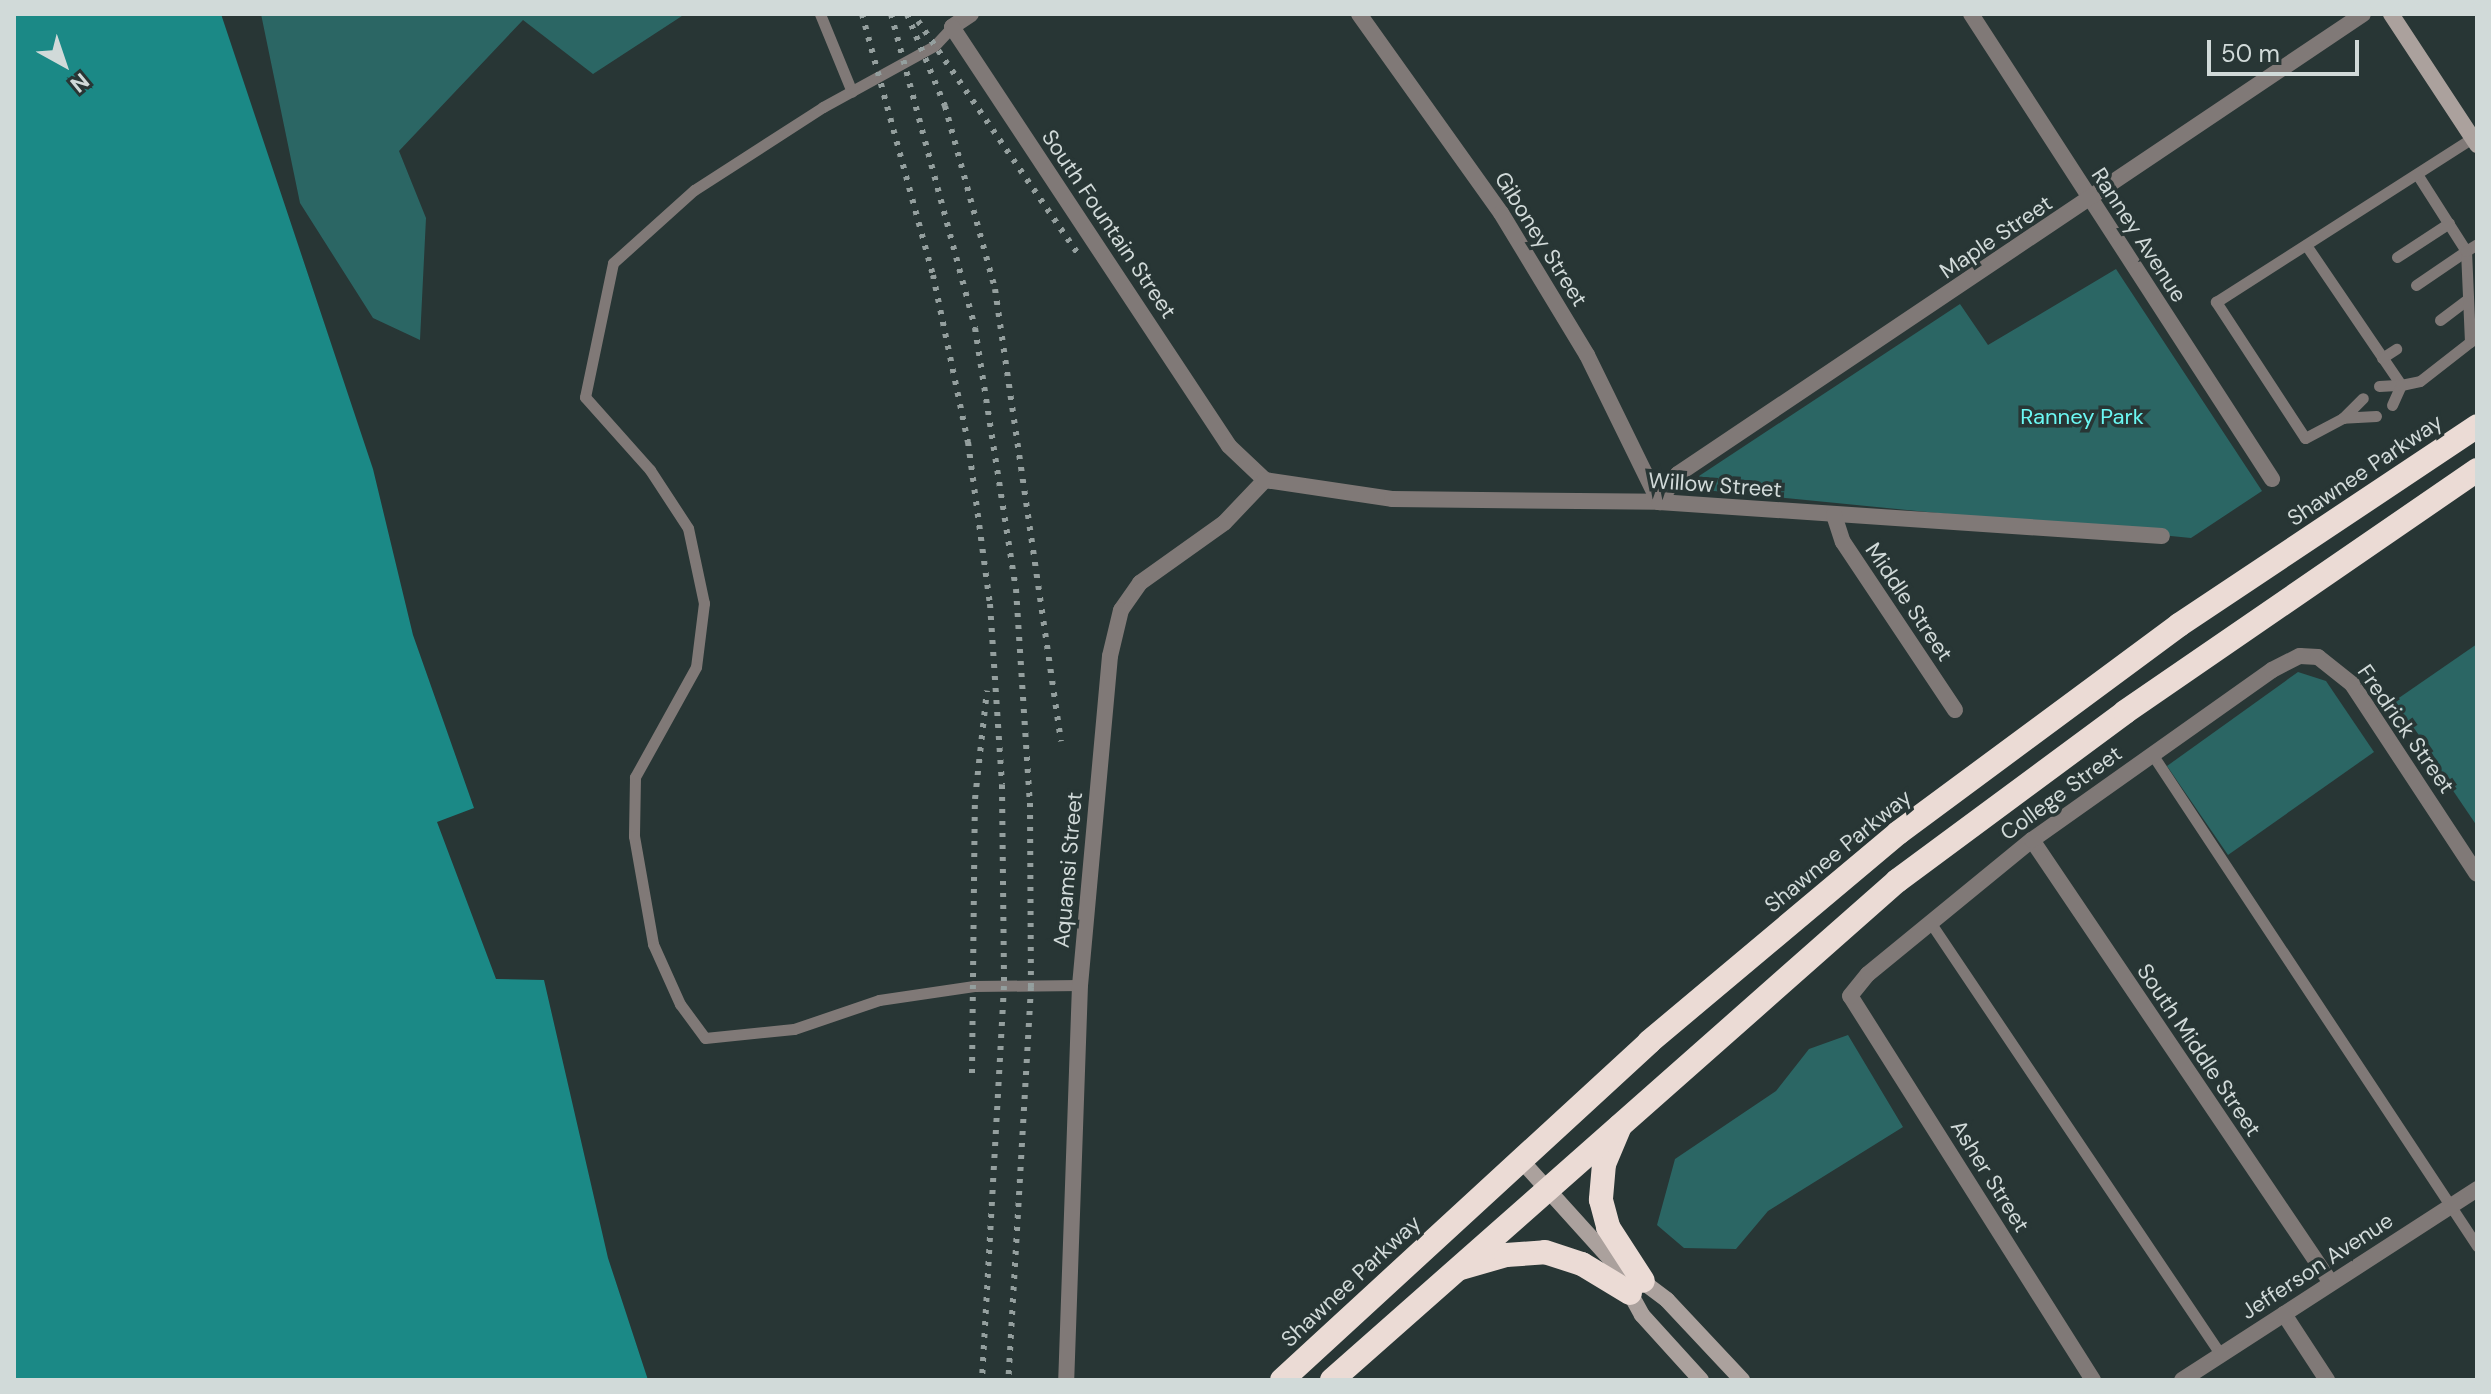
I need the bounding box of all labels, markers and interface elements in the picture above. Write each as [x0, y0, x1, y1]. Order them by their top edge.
north arrow [24, 24, 104, 104]
scale bar [2211, 24, 2363, 74]
text: 50 m [2221, 38, 2280, 69]
text: N [64, 66, 95, 99]
street label: South Fountain Street [1036, 125, 1182, 323]
street label: Ranney Avenue [2086, 163, 2192, 307]
street label: Giboney Street [1489, 167, 1593, 311]
street label: Maple Street [1935, 190, 2057, 284]
park label: Ranney Park [2020, 404, 2144, 430]
street label: Shawnee Parkway [2283, 408, 2447, 532]
street label: Willow Street [1647, 467, 1783, 503]
street label: Middle Street [1860, 538, 1958, 666]
street label: Fredrick Street [2352, 660, 2460, 798]
street label: College Street [1995, 740, 2127, 846]
street label: Shawnee Parkway [1759, 784, 1917, 918]
street label: Aquamsi Street [1048, 791, 1088, 949]
street label: South Middle Street [2131, 959, 2267, 1141]
street label: Asher Street [1945, 1115, 2035, 1237]
street label: Jefferson Avenue [2236, 1207, 2398, 1325]
street label: Shawnee Parkway [1276, 1210, 1426, 1352]

